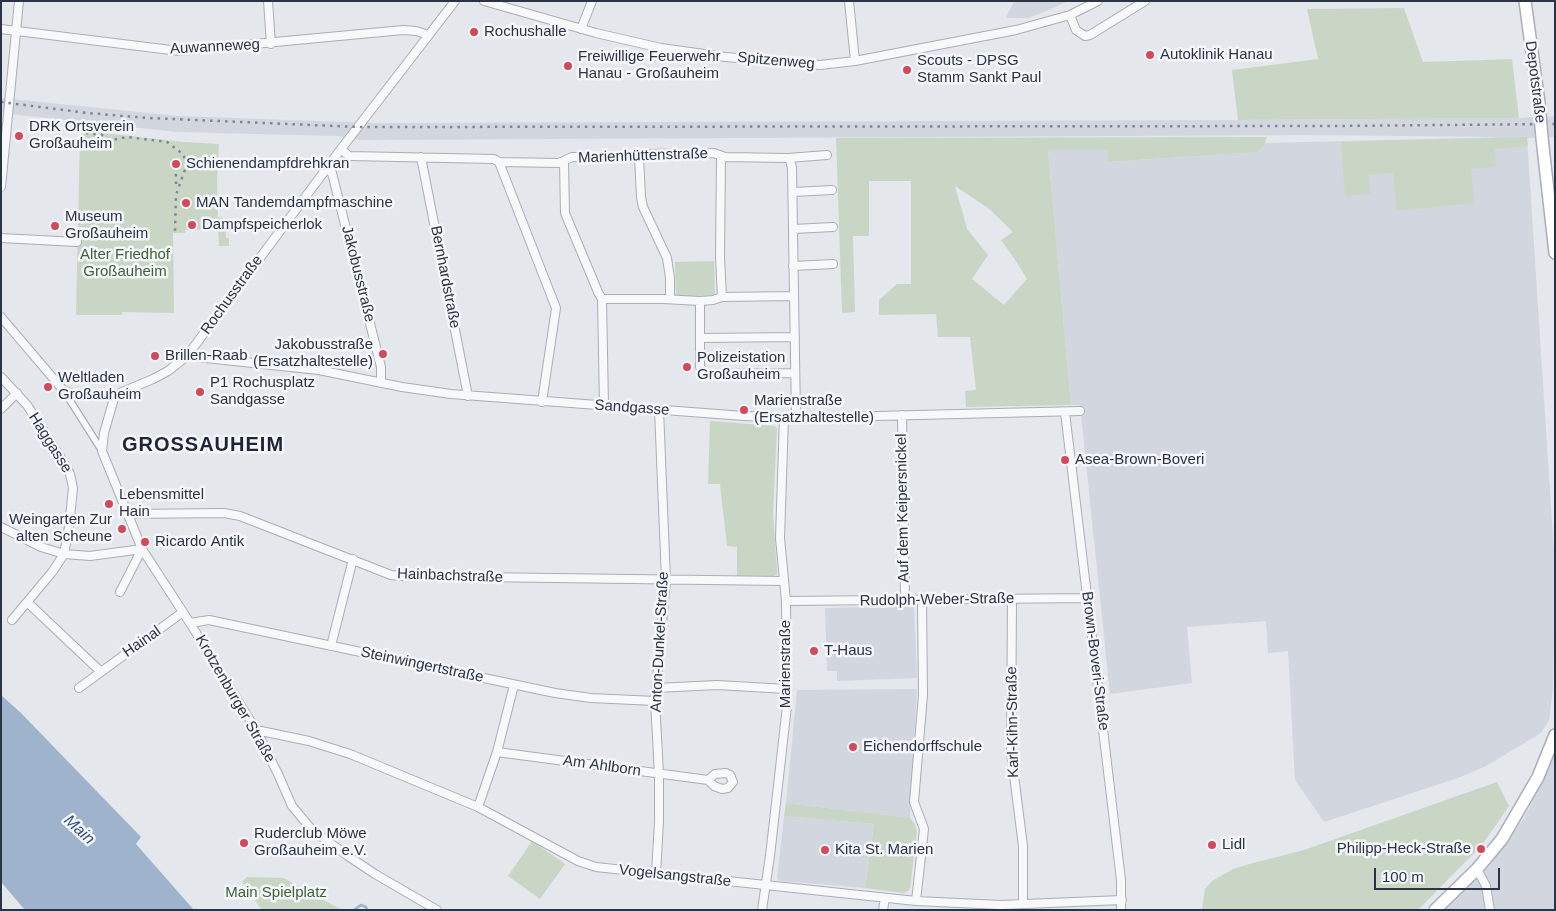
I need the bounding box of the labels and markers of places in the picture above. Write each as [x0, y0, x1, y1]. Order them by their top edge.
place label: Rochushalle [484, 23, 567, 41]
marker: Rochushalle [468, 26, 480, 38]
place label: Autoklinik Hanau [1160, 46, 1273, 64]
place label: Freiwillige Feuerwehr Hanau - Großauheim [578, 48, 721, 83]
marker: Autoklinik Hanau [1144, 49, 1156, 61]
place label: Scouts - DPSG Stamm Sankt Paul [917, 52, 1041, 87]
marker: Freiwillige Feuerwehr Hanau - Großauheim [562, 60, 574, 72]
marker: Scouts - DPSG Stamm Sankt Paul [901, 64, 913, 76]
place label: DRK Ortsverein Großauheim [29, 118, 134, 153]
marker: DRK Ortsverein Großauheim [13, 130, 25, 142]
place label: Schienendampfdrehkran [186, 155, 349, 173]
marker: Schienendampfdrehkran [170, 158, 182, 170]
place label: MAN Tandemdampfmaschine [196, 194, 393, 212]
marker: MAN Tandemdampfmaschine [180, 197, 192, 209]
place label: Museum Großauheim [65, 208, 148, 243]
place label: Dampfspeicherlok [202, 216, 322, 234]
marker: Dampfspeicherlok [186, 219, 198, 231]
marker: Museum Großauheim [49, 220, 61, 232]
place label: Jakobusstraße (Ersatzhaltestelle) [253, 336, 373, 371]
place label: Brillen-Raab [165, 347, 248, 365]
marker: Jakobusstraße (Ersatzhaltestelle) [377, 348, 389, 360]
place label: Polizeistation Großauheim [697, 349, 785, 384]
marker: Brillen-Raab [149, 350, 161, 362]
marker: Polizeistation Großauheim [681, 361, 693, 373]
place label: Weltladen Großauheim [58, 369, 141, 404]
place label: P1 Rochusplatz Sandgasse [210, 374, 315, 409]
marker: Weltladen Großauheim [42, 381, 54, 393]
marker: P1 Rochusplatz Sandgasse [194, 386, 206, 398]
place label: Marienstraße (Ersatzhaltestelle) [754, 392, 874, 427]
marker: Marienstraße (Ersatzhaltestelle) [738, 404, 750, 416]
place label: Asea-Brown-Boveri [1075, 451, 1204, 469]
marker: Asea-Brown-Boveri [1059, 454, 1071, 466]
place label: Lebensmittel Hain [119, 486, 204, 521]
marker: Lebensmittel Hain [103, 498, 115, 510]
place label: Weingarten Zur alten Scheune [9, 511, 112, 546]
marker: Weingarten Zur alten Scheune [116, 523, 128, 535]
place label: Ricardo Antik [155, 533, 244, 551]
marker: Ricardo Antik [139, 536, 151, 548]
place label: T-Haus [824, 642, 872, 660]
marker: T-Haus [808, 645, 820, 657]
place label: Eichendorffschule [863, 738, 982, 756]
marker: Eichendorffschule [847, 741, 859, 753]
place label: Ruderclub Möwe Großauheim e.V. [254, 825, 367, 860]
place label: Lidl [1222, 836, 1245, 854]
marker: Ruderclub Möwe Großauheim e.V. [238, 837, 250, 849]
marker: Lidl [1206, 839, 1218, 851]
place label: Philipp-Heck-Straße [1337, 840, 1471, 858]
place label: Kita St. Marien [835, 841, 933, 859]
marker: Philipp-Heck-Straße [1475, 843, 1487, 855]
marker: Kita St. Marien [819, 844, 831, 856]

